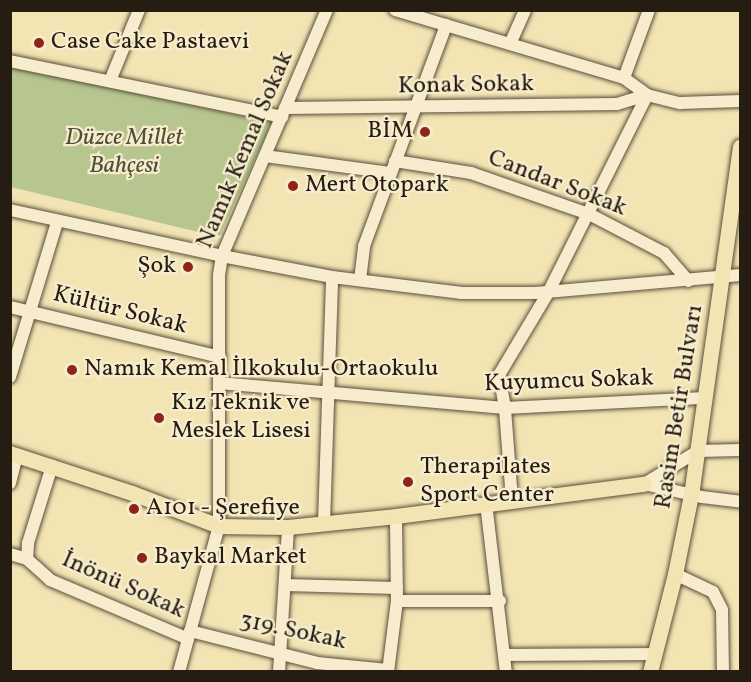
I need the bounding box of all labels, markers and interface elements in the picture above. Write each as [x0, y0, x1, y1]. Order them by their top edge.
place label: Case Cake Pastaevi [51, 29, 249, 57]
marker: Case Cake Pastaevi [32, 36, 46, 50]
street label: Namık Kemal Sokak [191, 47, 301, 253]
street label: Konak Sokak [398, 70, 534, 102]
place label: BİM [367, 118, 413, 146]
park label: Düzce Millet Bahçesi [65, 125, 183, 181]
marker: BİM [418, 125, 432, 139]
street label: Candar Sokak [484, 144, 630, 224]
place label: Mert Otopark [305, 172, 449, 200]
marker: Mert Otopark [286, 179, 300, 193]
place label: Şok [137, 253, 176, 281]
marker: Şok [181, 260, 195, 274]
street label: Kültür Sokak [50, 280, 190, 342]
street label: Rasim Betir Bulvarı [650, 303, 710, 511]
place label: Namık Kemal İlkokulu-Ortaokulu [84, 356, 439, 384]
marker: Namık Kemal İlkokulu-Ortaokulu [65, 363, 79, 377]
street label: Kuyumcu Sokak [484, 365, 654, 399]
place label: Kız Teknik ve Meslek Lisesi [171, 390, 311, 446]
marker: Kız Teknik ve Meslek Lisesi [152, 411, 166, 425]
place label: Therapilates Sport Center [420, 454, 554, 510]
marker: Therapilates Sport Center [401, 475, 415, 489]
place label: A101 - Şerefiye [146, 495, 301, 523]
marker: A101 - Şerefiye [127, 502, 141, 516]
place label: Baykal Market [154, 544, 307, 572]
street label: İnönü Sokak [57, 546, 189, 626]
marker: Baykal Market [135, 551, 149, 565]
street label: 319. Sokak [237, 607, 349, 657]

